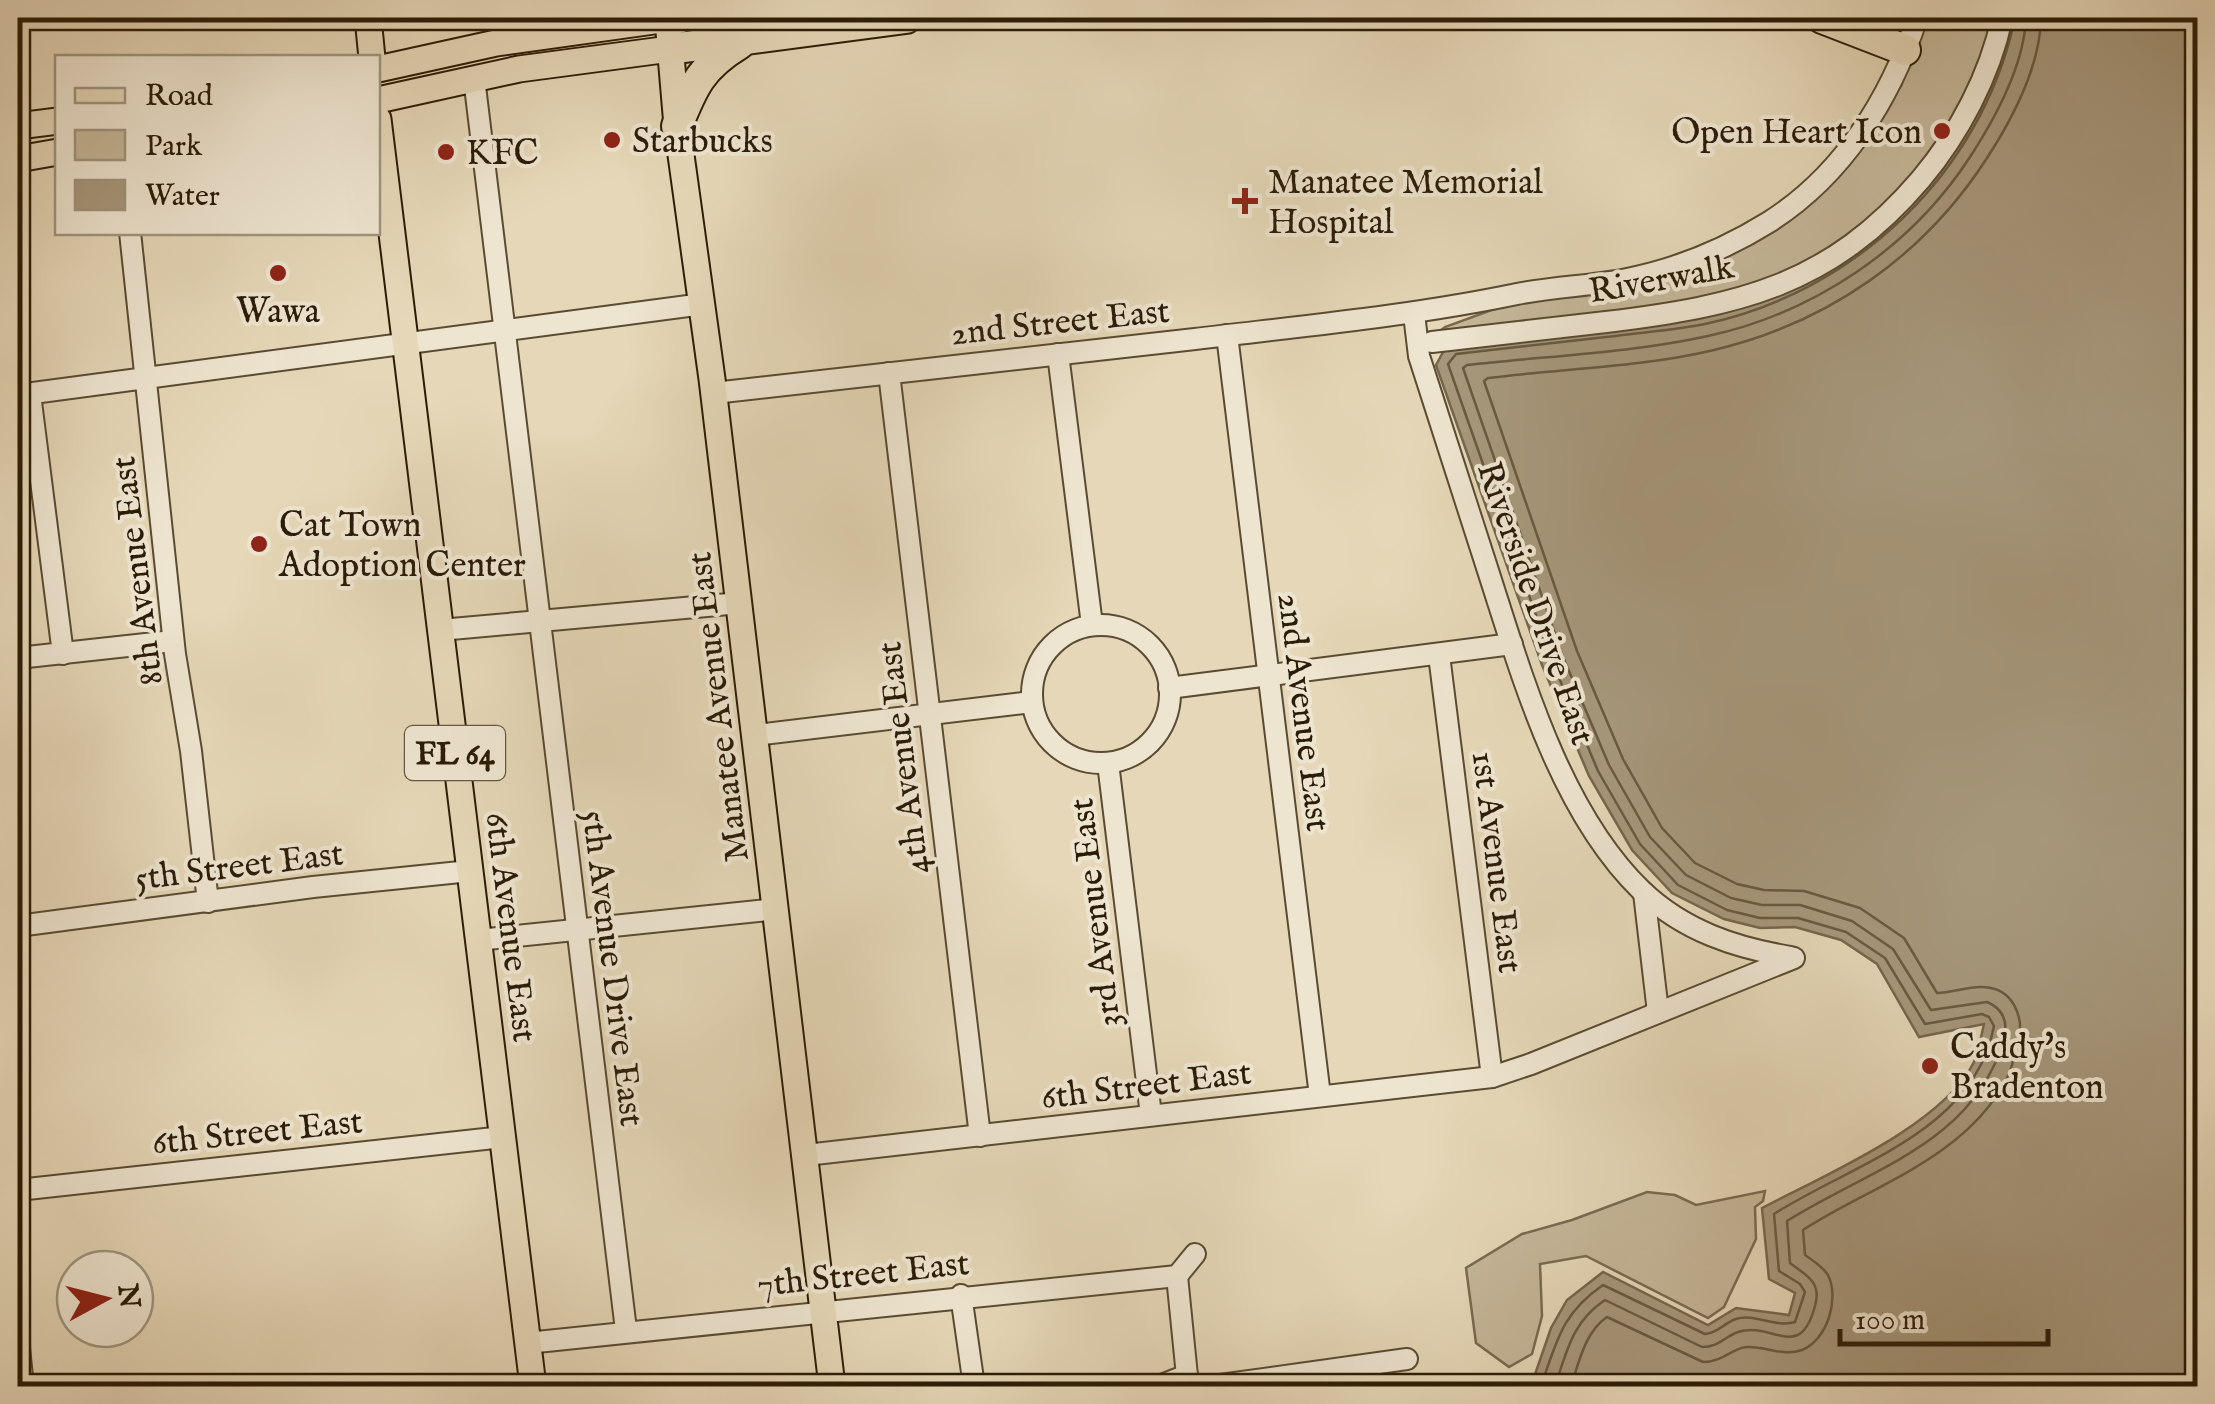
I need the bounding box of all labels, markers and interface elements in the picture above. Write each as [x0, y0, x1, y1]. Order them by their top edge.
legend [55, 55, 380, 235]
text: Road [145, 78, 214, 116]
place label: Open Heart Icon [1671, 111, 1922, 156]
place label: Starbucks [632, 120, 773, 165]
marker: Open Heart Icon [1931, 120, 1953, 142]
text: Park [145, 128, 203, 166]
marker: Starbucks [601, 129, 623, 151]
place label: KFC [466, 132, 539, 177]
marker: KFC [435, 141, 457, 163]
place label: Manatee Memorial Hospital [1268, 161, 1543, 246]
text: Water [145, 178, 220, 216]
marker: Manatee Memorial Hospital [1232, 188, 1258, 214]
street label: Riverwalk [1585, 246, 1738, 315]
marker: Wawa [267, 262, 289, 284]
place label: Wawa [236, 290, 321, 335]
street label: 2nd Street East [949, 290, 1172, 357]
street label: 8th Avenue East [102, 454, 175, 688]
street label: Riverside Drive East [1465, 456, 1604, 751]
place label: Cat Town Adoption Center [278, 504, 526, 589]
marker: Cat Town Adoption Center [248, 533, 270, 555]
street label: Manatee Avenue East [678, 549, 761, 864]
street label: 2nd Avenue East [1266, 591, 1339, 834]
street label: 4th Avenue East [868, 639, 941, 876]
road number: FL 64 [405, 726, 505, 780]
street label: 1st Avenue East [1460, 749, 1531, 976]
street label: 3rd Avenue East [1060, 796, 1133, 1030]
street label: 5th Avenue Drive East [570, 808, 653, 1129]
street label: 6th Avenue East [473, 810, 546, 1045]
street label: 5th Street East [133, 832, 346, 903]
place label: Caddy's Bradenton [1950, 1026, 2104, 1111]
street label: 6th Street East [1039, 1051, 1254, 1122]
marker: Caddy's Bradenton [1919, 1055, 1941, 1077]
street label: 6th Street East [150, 1100, 365, 1167]
street label: 7th Street East [755, 1242, 972, 1309]
north arrow [55, 1249, 155, 1349]
text: N [108, 1281, 146, 1310]
scale bar [1840, 1284, 2048, 1346]
text: 100 m [1855, 1302, 1925, 1340]

